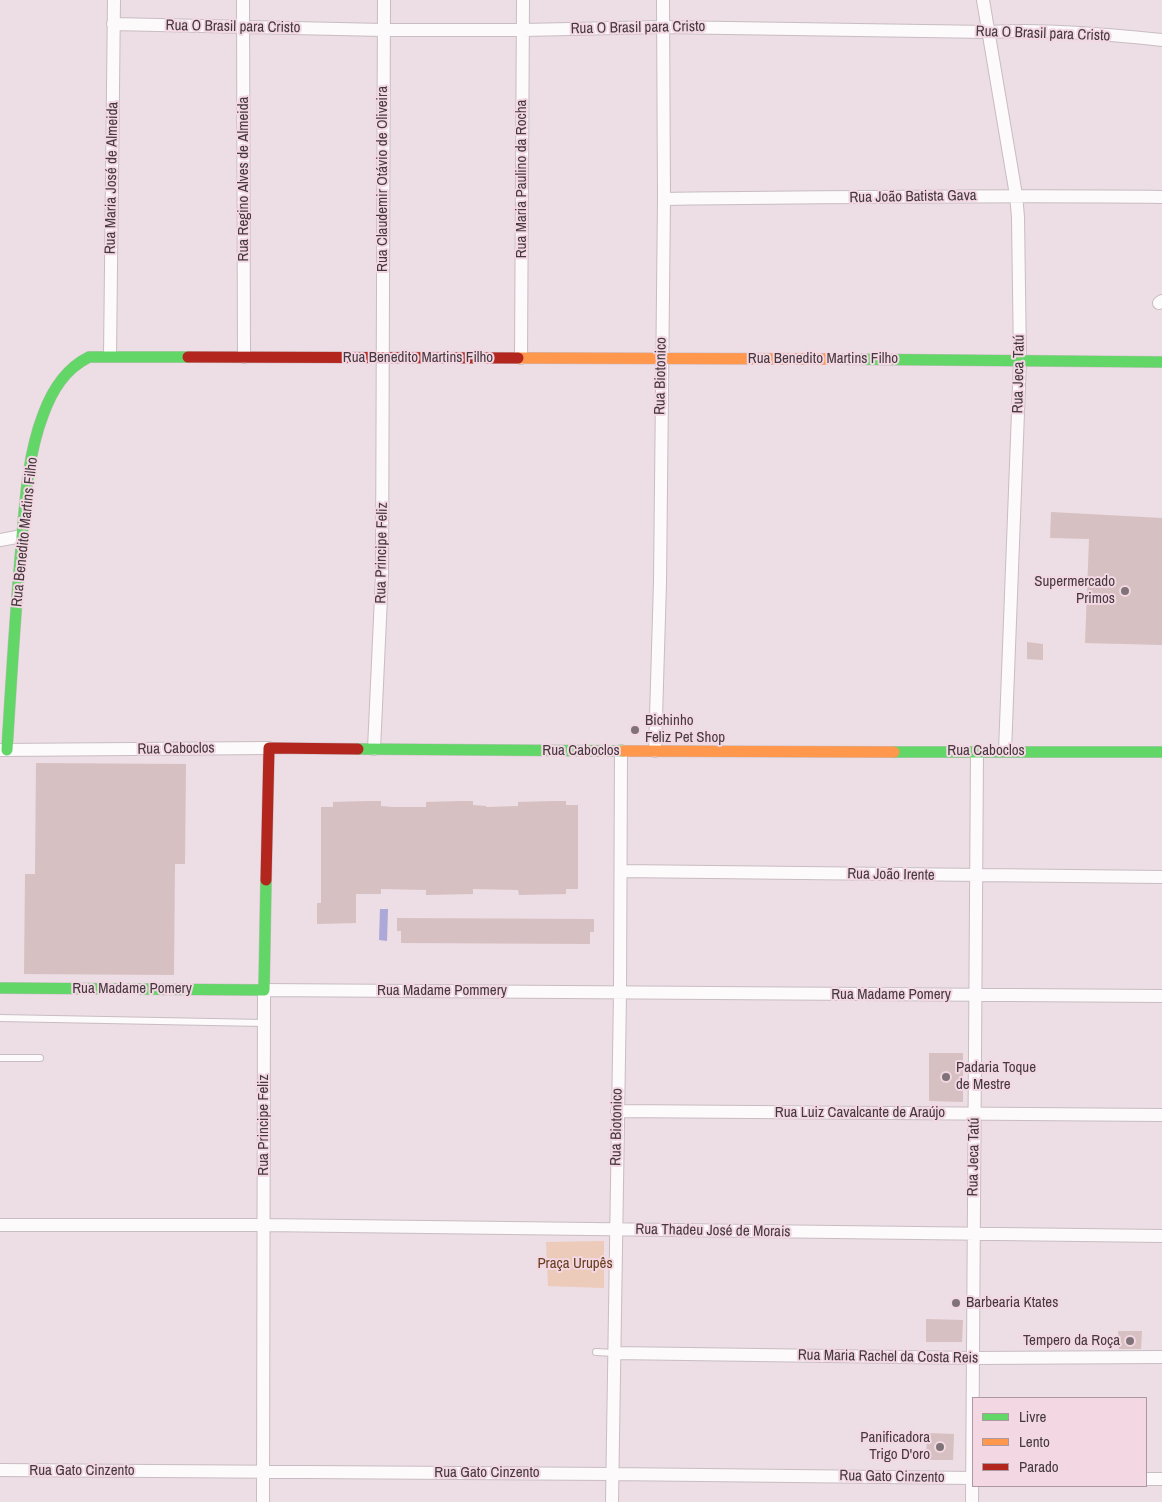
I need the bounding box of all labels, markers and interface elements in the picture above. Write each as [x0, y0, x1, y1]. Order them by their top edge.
street label: Rua O Brasil para Cristo [166, 17, 300, 37]
street label: Rua O Brasil para Cristo [571, 18, 705, 38]
street label: Rua O Brasil para Cristo [975, 23, 1111, 45]
street label: Rua Claudemir Otávio de Oliveira [374, 86, 392, 272]
street label: Rua Regino Alves de Almeida [235, 97, 253, 261]
street label: Rua Maria Paulino da Rocha [513, 100, 531, 258]
street label: Rua Maria José de Almeida [102, 102, 122, 254]
street label: Rua João Batista Gava [849, 187, 977, 207]
street label: Rua Jeca Tatú [1009, 334, 1029, 414]
street label: Rua Biotonico [651, 337, 671, 415]
street label: Rua Benedito Martins Filho [343, 349, 493, 367]
street label: Rua Benedito Martins Filho [748, 350, 898, 368]
street label: Rua Benedito Martins Filho [8, 456, 42, 608]
street label: Rua Principe Feliz [372, 502, 392, 604]
place label: Supermercado Primos [1034, 573, 1115, 608]
marker: Supermercado Primos [1119, 585, 1131, 597]
place label: Bichinho Feliz Pet Shop [645, 712, 725, 747]
marker: Bichinho Feliz Pet Shop [629, 724, 641, 736]
street label: Rua Caboclos [137, 739, 215, 759]
street label: Rua Caboclos [542, 742, 620, 760]
street label: Rua Caboclos [947, 742, 1025, 760]
street label: Rua João Irente [847, 865, 935, 885]
street label: Rua Madame Pomery [72, 980, 192, 998]
street label: Rua Madame Pommery [377, 982, 507, 1000]
street label: Rua Madame Pomery [831, 986, 951, 1004]
place label: Padaria Toque de Mestre [956, 1059, 1036, 1094]
marker: Padaria Toque de Mestre [940, 1071, 952, 1083]
street label: Rua Principe Feliz [255, 1074, 273, 1176]
street label: Rua Biotonico [607, 1088, 627, 1166]
street label: Rua Luiz Cavalcante de Araújo [775, 1104, 945, 1122]
street label: Rua Jeca Tatú [964, 1117, 984, 1197]
street label: Rua Thadeu José de Morais [635, 1221, 791, 1241]
park label: Praça Urupês [537, 1255, 613, 1273]
place label: Barbearia Ktates [966, 1294, 1058, 1312]
marker: Barbearia Ktates [950, 1297, 962, 1309]
place label: Tempero da Roça [1023, 1332, 1120, 1350]
marker: Tempero da Roça [1124, 1335, 1136, 1347]
street label: Rua Maria Rachel da Costa Reis [798, 1346, 978, 1368]
legend [972, 1397, 1147, 1487]
text: Livre [1019, 1406, 1046, 1427]
place label: Panificadora Trigo D'oro [860, 1429, 930, 1464]
text: Lento [1019, 1431, 1050, 1452]
marker: Panificadora Trigo D'oro [934, 1441, 946, 1453]
text: Parado [1019, 1456, 1059, 1477]
street label: Rua Gato Cinzento [29, 1462, 135, 1480]
street label: Rua Gato Cinzento [434, 1464, 540, 1482]
street label: Rua Gato Cinzento [839, 1467, 945, 1487]

